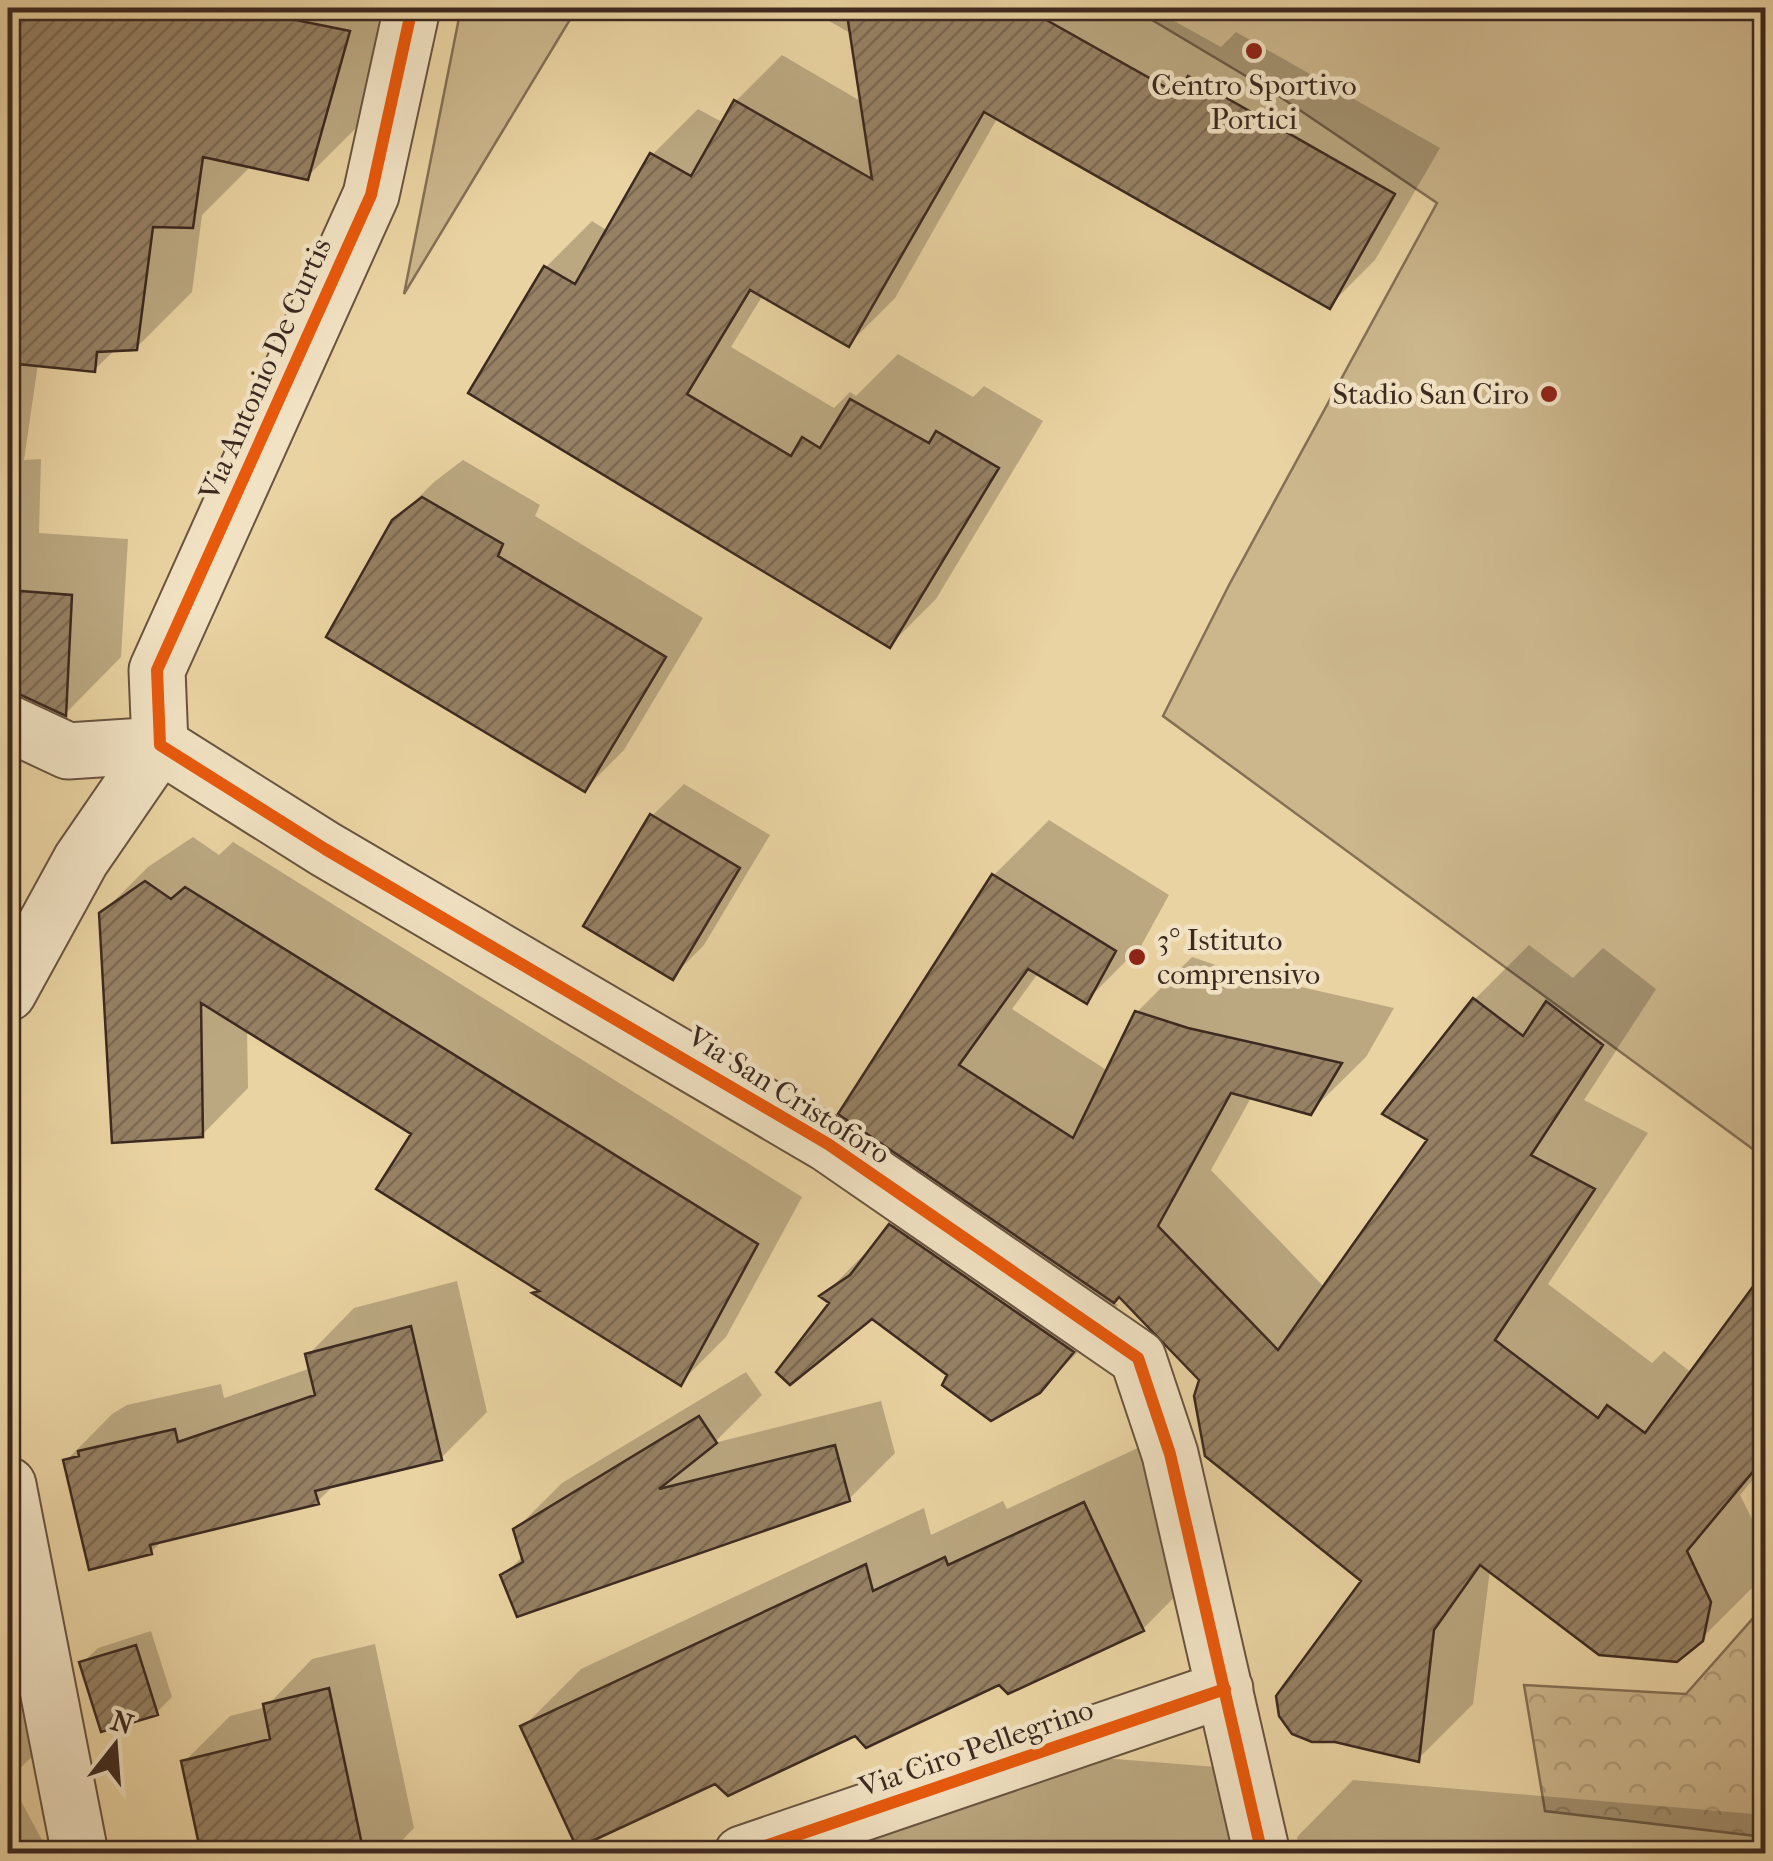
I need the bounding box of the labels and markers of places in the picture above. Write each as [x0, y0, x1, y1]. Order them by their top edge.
marker: Centro Sportivo Portici [1243, 40, 1265, 62]
place label: Centro Sportivo Portici [1151, 68, 1357, 137]
place label: Stadio San Ciro [1332, 377, 1529, 412]
marker: Stadio San Ciro [1538, 383, 1560, 405]
place label: 3° Istituto comprensivo [1157, 923, 1320, 992]
marker: 3° Istituto comprensivo [1126, 946, 1148, 968]

